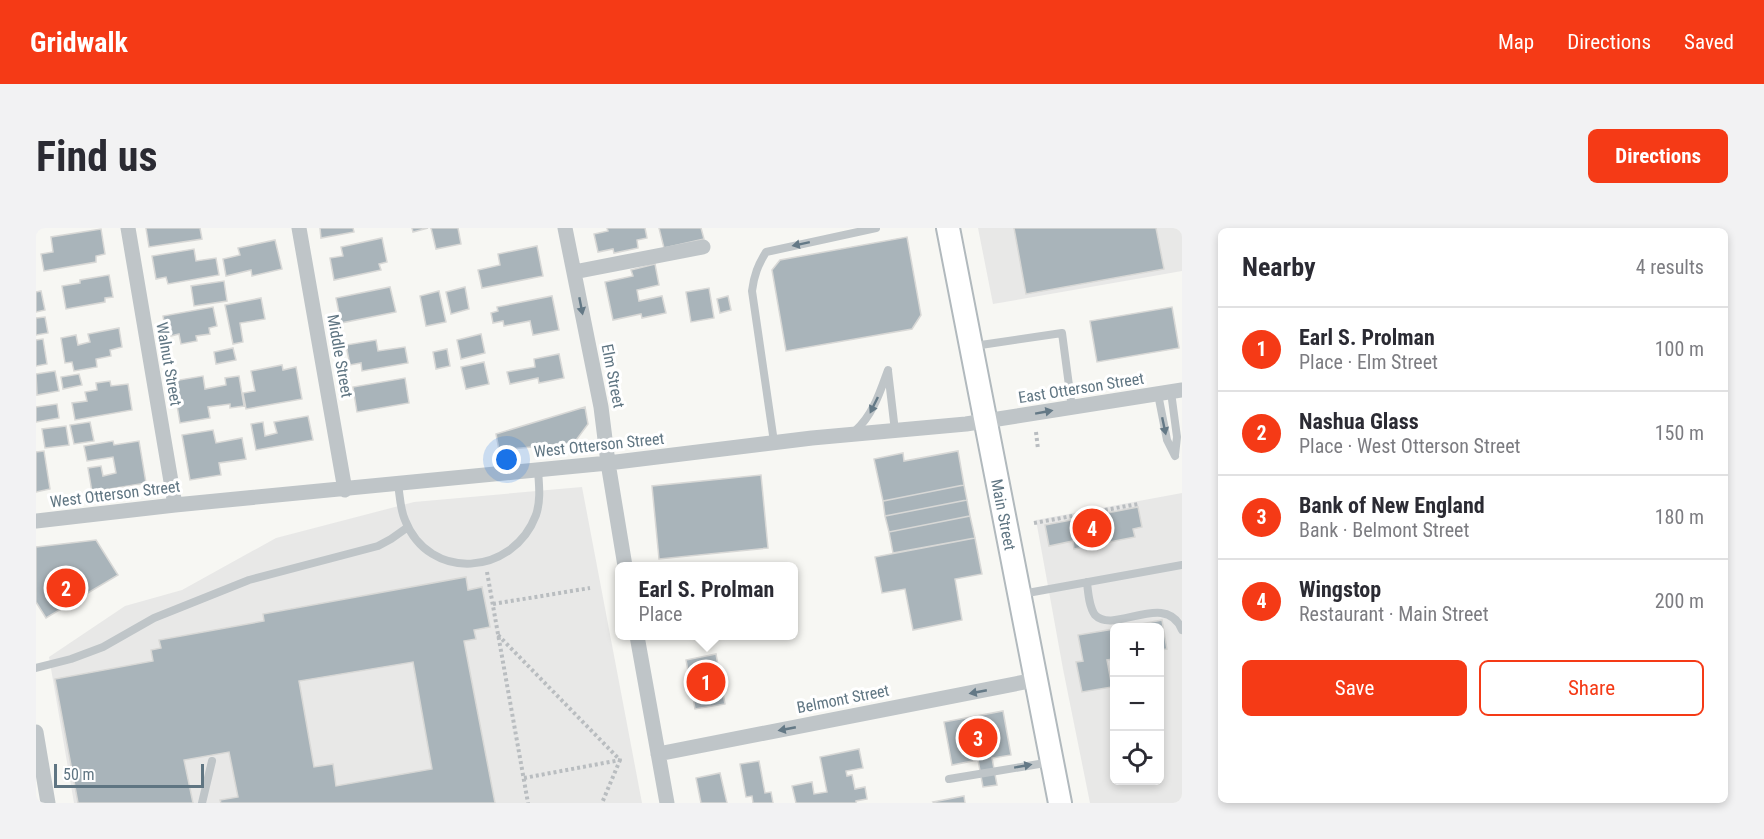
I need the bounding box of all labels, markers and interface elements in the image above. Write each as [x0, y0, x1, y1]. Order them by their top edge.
text: Gridwalk [30, 26, 128, 59]
text: Map [1498, 30, 1534, 54]
text: Directions [1567, 30, 1651, 54]
text: Saved [1684, 30, 1734, 54]
button: Directions [1588, 129, 1728, 183]
text: Find us [36, 132, 157, 181]
one-way arrow [791, 240, 810, 249]
text: Nearby [1242, 252, 1316, 282]
text: 4 results [1636, 255, 1704, 279]
one-way arrow [577, 297, 586, 316]
street label: Middle Street [323, 313, 357, 399]
street label: Walnut Street [152, 321, 186, 408]
text: Earl S. Prolman [1299, 325, 1435, 350]
text: 1 [1256, 337, 1267, 361]
text: 100 m [1655, 337, 1704, 361]
street label: Elm Street [597, 342, 629, 410]
text: Place · Elm Street [1299, 350, 1438, 374]
street label: East Otterson Street [1017, 369, 1145, 407]
one-way arrow [869, 396, 878, 413]
one-way arrow [1035, 408, 1054, 417]
text: Nashua Glass [1299, 409, 1419, 434]
one-way arrow [1160, 417, 1169, 436]
text: 2 [1256, 421, 1267, 445]
text: 150 m [1655, 421, 1704, 445]
street label: West Otterson Street [533, 429, 665, 461]
text: Place · West Otterson Street [1299, 434, 1520, 458]
your location [492, 445, 521, 474]
street label: West Otterson Street [49, 477, 181, 511]
street label: Main Street [988, 477, 1020, 552]
text: Bank of New England [1299, 493, 1485, 518]
text: 3 [1256, 505, 1267, 529]
text: 180 m [1655, 505, 1704, 529]
pin: 4 [1072, 506, 1112, 550]
text: Bank · Belmont Street [1299, 518, 1469, 542]
popup [615, 562, 798, 640]
pin: 2 [46, 566, 86, 610]
text: Earl S. Prolman [639, 577, 774, 602]
text: Wingstop [1299, 577, 1381, 602]
text: 4 [1256, 589, 1267, 613]
text: 200 m [1655, 589, 1704, 613]
text: Place [639, 602, 682, 626]
text: Restaurant · Main Street [1299, 602, 1489, 626]
map controls [1110, 623, 1164, 785]
button: + [1110, 623, 1164, 677]
pin: 1 [686, 660, 726, 704]
button: Save [1242, 660, 1467, 716]
button: Share [1479, 660, 1704, 716]
button: − [1110, 677, 1164, 731]
street label: Belmont Street [795, 681, 891, 717]
one-way arrow [968, 688, 987, 697]
pin: 3 [958, 716, 998, 760]
one-way arrow [777, 725, 796, 734]
button: locate [1110, 731, 1164, 785]
scale bar [54, 761, 204, 788]
one-way arrow [1014, 761, 1033, 770]
text: 50 m [63, 765, 95, 784]

